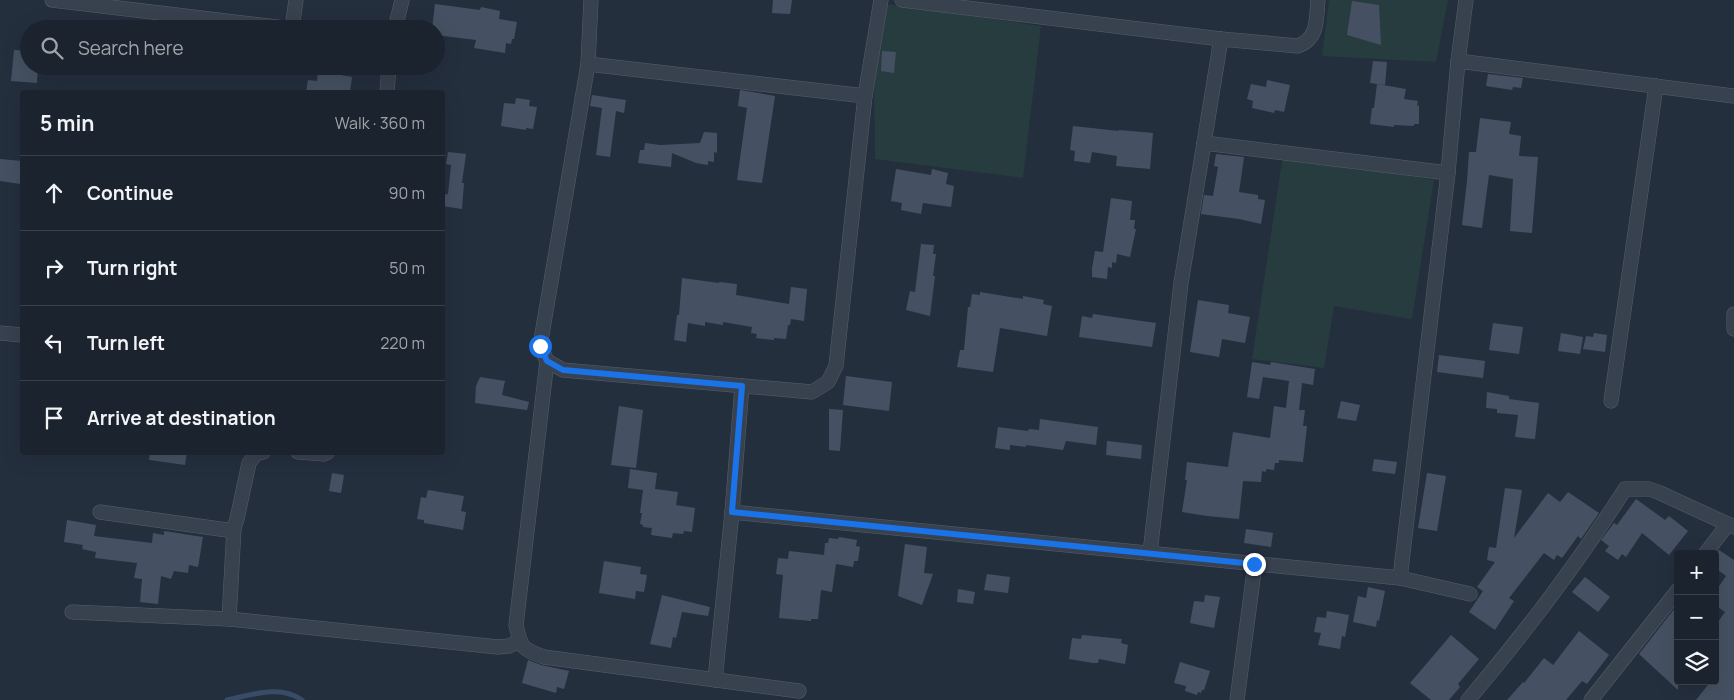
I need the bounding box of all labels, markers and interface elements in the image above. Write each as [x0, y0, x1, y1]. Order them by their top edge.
search box [20, 20, 445, 75]
icon: search [38, 34, 66, 62]
text: Search here [78, 35, 184, 61]
text: 5 min [40, 109, 94, 137]
text: Walk · 360 m [335, 112, 425, 134]
icon: ahead [40, 179, 68, 207]
text: Continue [87, 180, 173, 206]
text: 90 m [389, 182, 425, 204]
icon: right [40, 254, 68, 282]
text: Turn right [87, 255, 177, 281]
text: 50 m [389, 257, 425, 279]
icon: left [40, 329, 68, 357]
text: Turn left [87, 330, 165, 356]
text: 220 m [380, 332, 425, 354]
route start [529, 335, 552, 358]
icon: arrive [40, 404, 68, 432]
text: Arrive at destination [87, 405, 276, 431]
map controls [1674, 550, 1719, 685]
button: + [1674, 550, 1719, 595]
route end [1243, 553, 1266, 576]
button: − [1674, 595, 1719, 640]
button: layers [1674, 640, 1719, 685]

